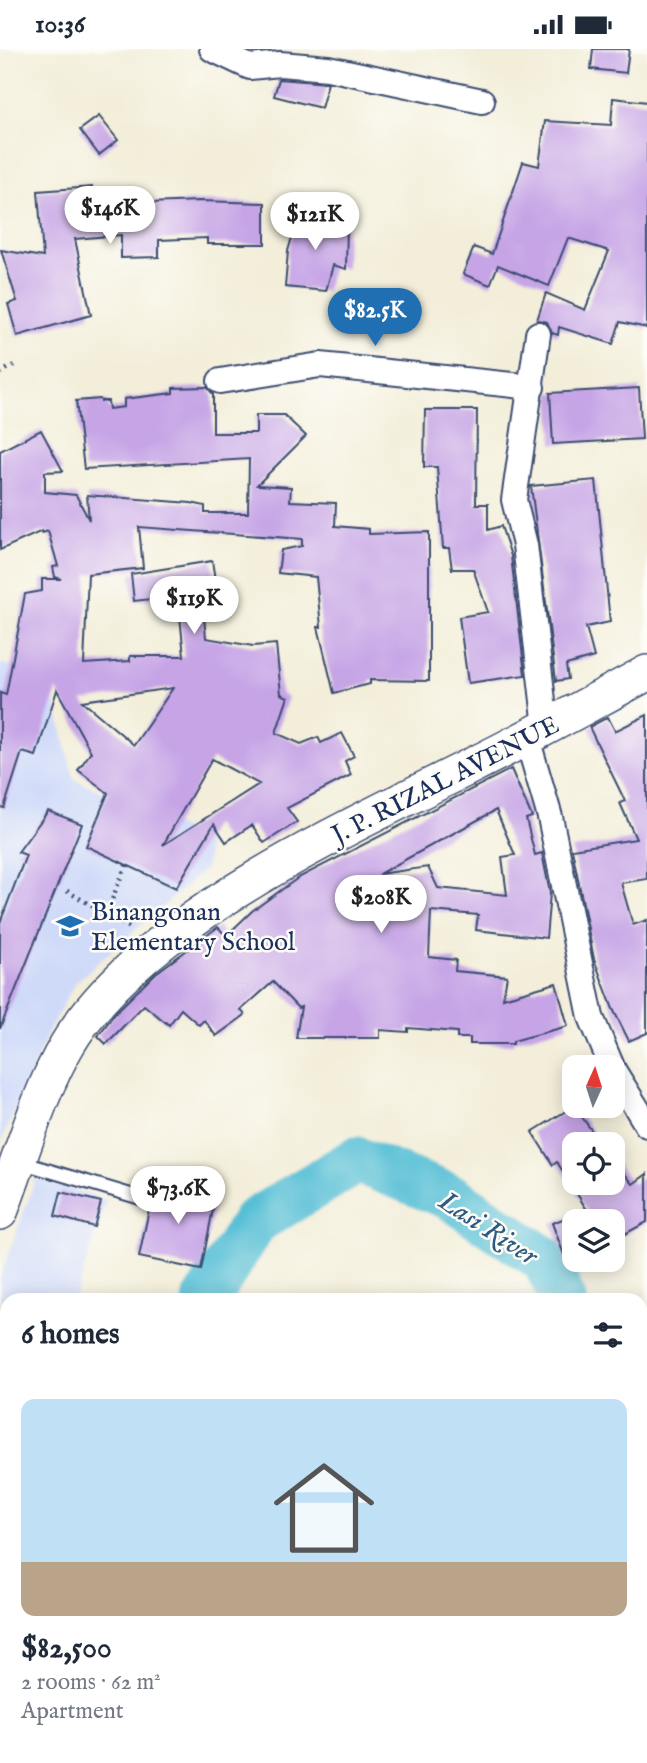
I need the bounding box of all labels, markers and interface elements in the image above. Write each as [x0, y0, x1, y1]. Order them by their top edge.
text: 10:36 [35, 8, 85, 41]
pin: $146K [61, 187, 159, 246]
pin: $121K [266, 193, 364, 252]
text: $146K [81, 194, 139, 223]
text: $121K [286, 200, 344, 229]
pin: $82.5K [318, 289, 432, 348]
text: $82.5K [344, 296, 406, 325]
pin: $119K [145, 577, 243, 636]
text: $119K [166, 584, 222, 613]
street label: J. P. RIZAL AVENUE [324, 709, 565, 853]
pin: $208K [332, 875, 430, 935]
text: $208K [351, 883, 411, 912]
place label: Binangonan Elementary School [91, 896, 296, 959]
school or university icon: Binangonan Elementary School [55, 911, 85, 941]
north arrow [562, 1055, 625, 1118]
map controls [562, 1055, 625, 1272]
button: locate [562, 1132, 625, 1195]
pin: $73.6K [121, 1167, 235, 1226]
text: $73.6K [146, 1174, 210, 1203]
water label: Lasi River [431, 1184, 545, 1275]
button: layers [562, 1209, 625, 1272]
text: 6 homes [21, 1316, 120, 1354]
icon: filters [589, 1316, 627, 1354]
icon: home [261, 1445, 387, 1571]
text: $82,500 [21, 1630, 112, 1668]
text: 2 rooms · 62 m² [21, 1668, 161, 1697]
text: Apartment [21, 1697, 124, 1726]

